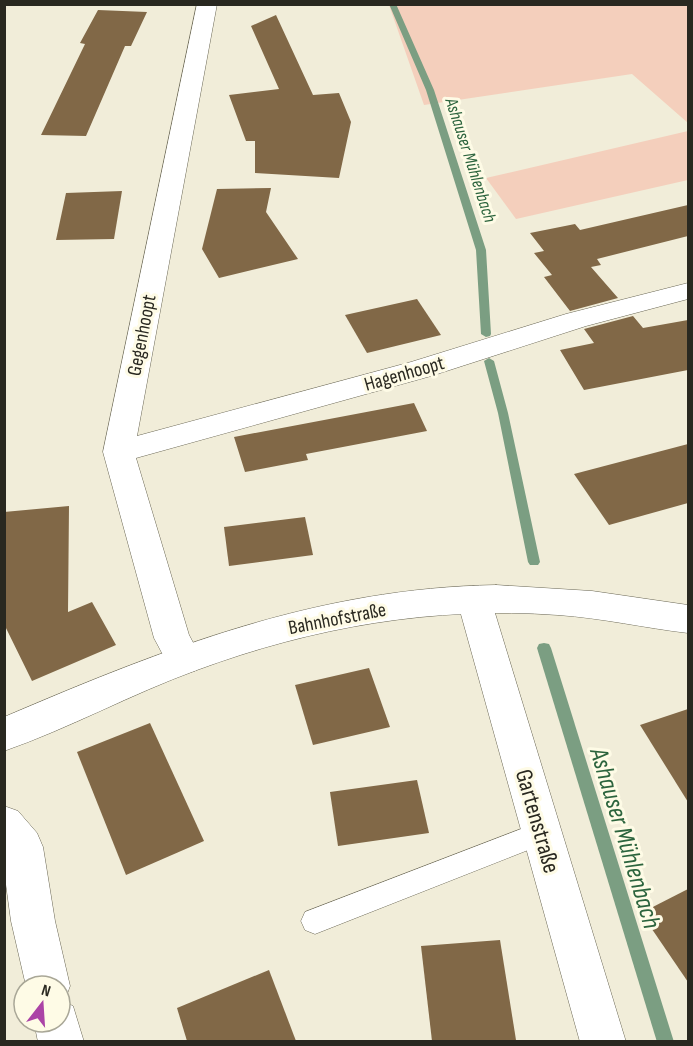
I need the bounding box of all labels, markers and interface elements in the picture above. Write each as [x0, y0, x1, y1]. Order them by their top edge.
water label: Ashauser Mühlenbach [440, 94, 501, 226]
street label: Gegenhoopt [122, 293, 162, 378]
street label: Hagenhoopt [362, 351, 447, 397]
street label: Bahnhofstraße [286, 598, 388, 640]
water label: Ashauser Mühlenbach [582, 743, 667, 933]
street label: Gartenstraße [509, 766, 566, 876]
north arrow [12, 974, 72, 1034]
text: N [39, 981, 53, 1001]

